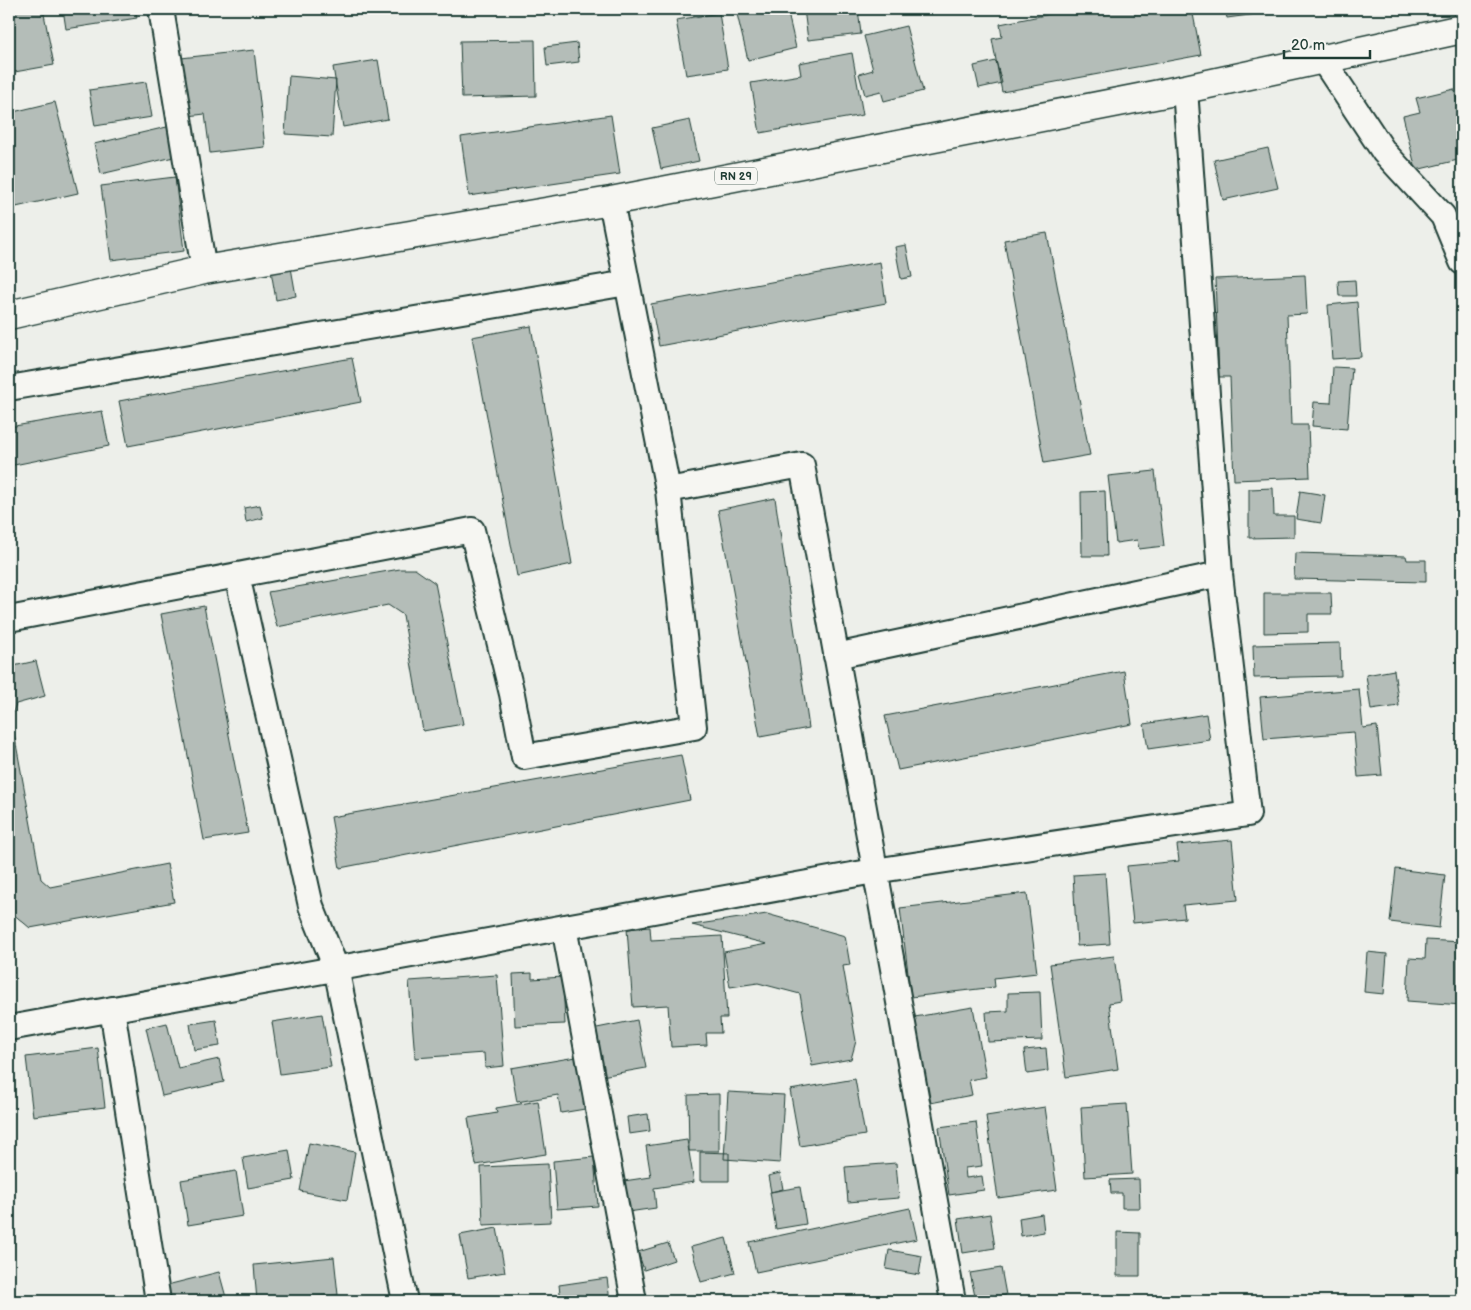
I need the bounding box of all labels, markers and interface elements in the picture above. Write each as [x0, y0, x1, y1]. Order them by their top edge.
scale bar [1284, 28, 1370, 60]
text: 20 m [1291, 36, 1325, 55]
road number: RN 29 [715, 168, 757, 185]

